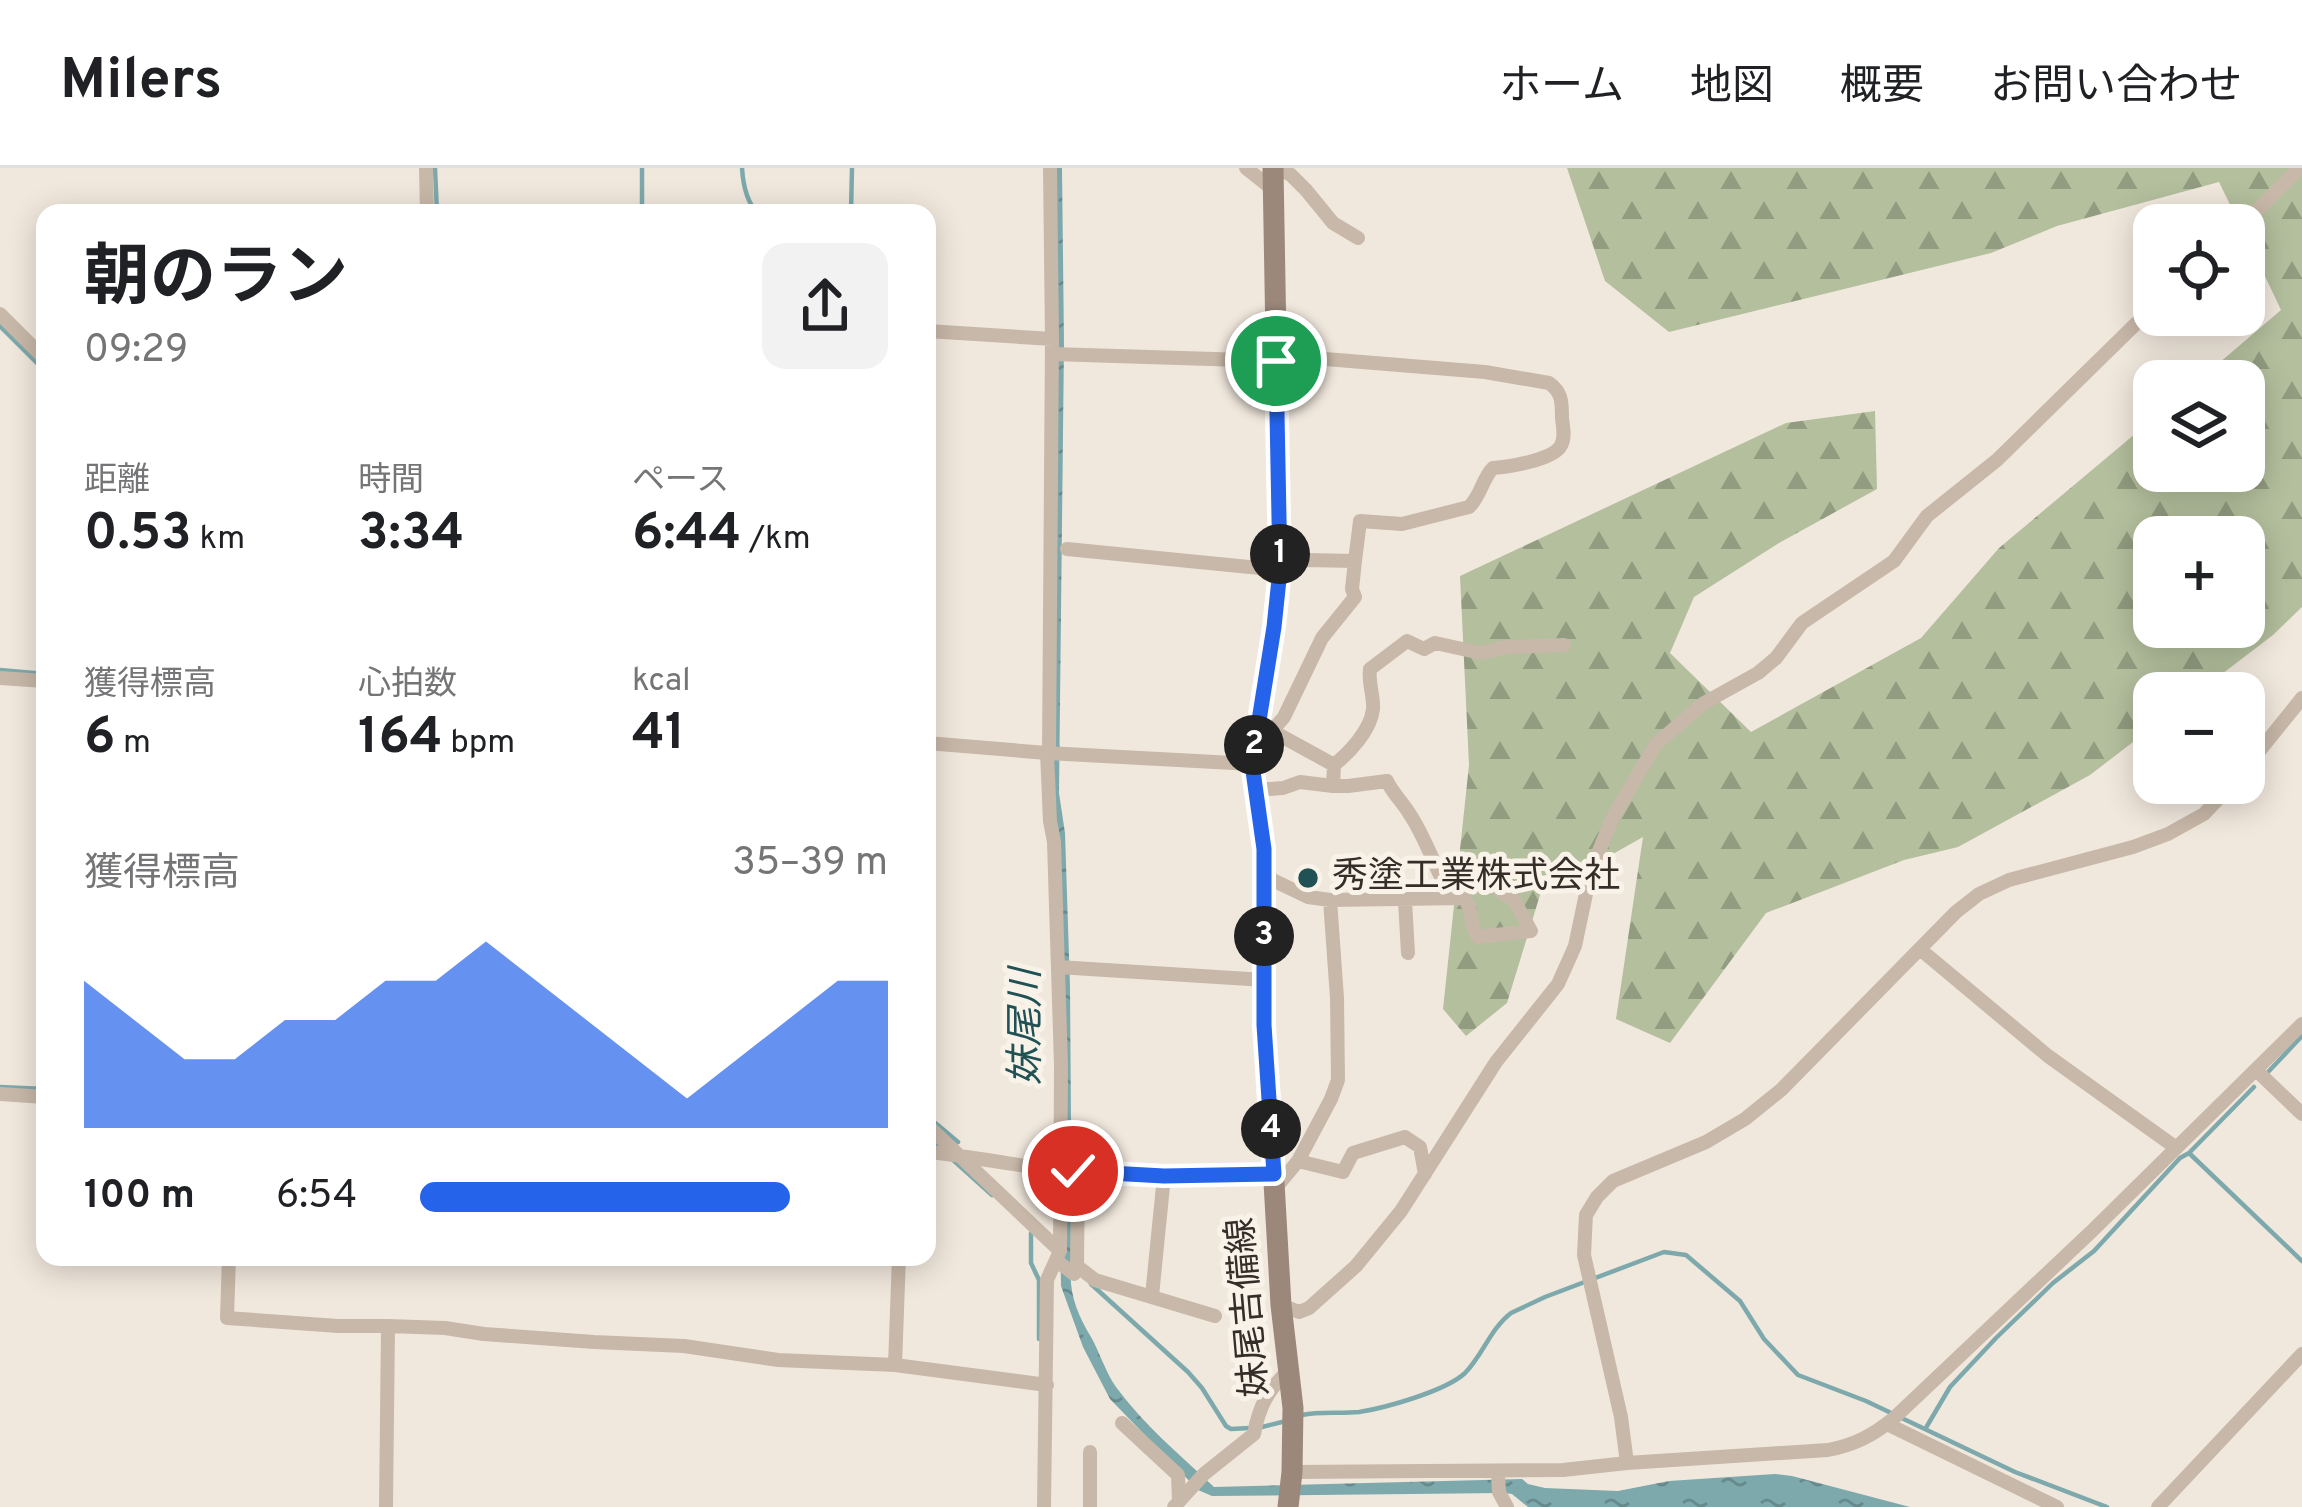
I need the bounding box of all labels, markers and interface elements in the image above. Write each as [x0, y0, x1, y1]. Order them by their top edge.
text: Milers [60, 47, 222, 119]
text: ホーム [1499, 62, 1624, 115]
text: 地図 [1690, 62, 1774, 115]
text: 概要 [1840, 62, 1924, 115]
text: お問い合わせ [1990, 62, 2242, 115]
map controls [2133, 204, 2265, 804]
button: locate [2133, 204, 2265, 336]
text: 朝のラン [84, 240, 348, 323]
button: share [762, 243, 888, 369]
pin [1225, 310, 1327, 412]
text: 09:29 [84, 327, 188, 376]
icon: arrive [1243, 328, 1309, 394]
button: layers [2133, 360, 2265, 492]
text: 距離 [84, 461, 150, 503]
text: 時間 [358, 461, 424, 503]
text: ペース [632, 461, 729, 503]
text: 0.53 [84, 503, 192, 568]
text: 3:34 [358, 503, 464, 568]
text: 6:44 [632, 503, 741, 568]
button: + [2133, 516, 2265, 648]
text: km [192, 519, 245, 561]
text: /km [741, 519, 811, 561]
pin: 1 [1250, 524, 1310, 584]
text: 1 [1273, 533, 1287, 575]
text: kcal [632, 661, 691, 703]
text: 獲得標高 [84, 665, 216, 707]
text: 心拍数 [358, 665, 457, 707]
button: − [2133, 672, 2265, 804]
text: 41 [632, 703, 685, 768]
text: 6 [84, 707, 115, 772]
text: 164 [358, 707, 443, 772]
pin: 2 [1224, 715, 1284, 775]
text: m [115, 723, 151, 765]
text: bpm [443, 723, 515, 765]
text: 2 [1244, 724, 1264, 766]
text: 35–39 m [732, 840, 888, 889]
text: 獲得標高 [84, 851, 240, 900]
place label: 秀塗工業株式会社 [1332, 855, 1620, 901]
marker: 秀塗工業株式会社 [1295, 865, 1321, 891]
pin: 3 [1234, 906, 1294, 966]
text: 3 [1254, 915, 1274, 957]
water label: 妹尾川 [1004, 965, 1053, 1086]
pin: 4 [1241, 1099, 1301, 1159]
text: 4 [1260, 1108, 1282, 1150]
pin [1022, 1120, 1124, 1222]
icon: check [1040, 1138, 1106, 1204]
text: 100 m [84, 1173, 195, 1222]
text: 6:54 [276, 1173, 357, 1222]
street label: 妹尾吉備線 [1219, 1215, 1281, 1399]

